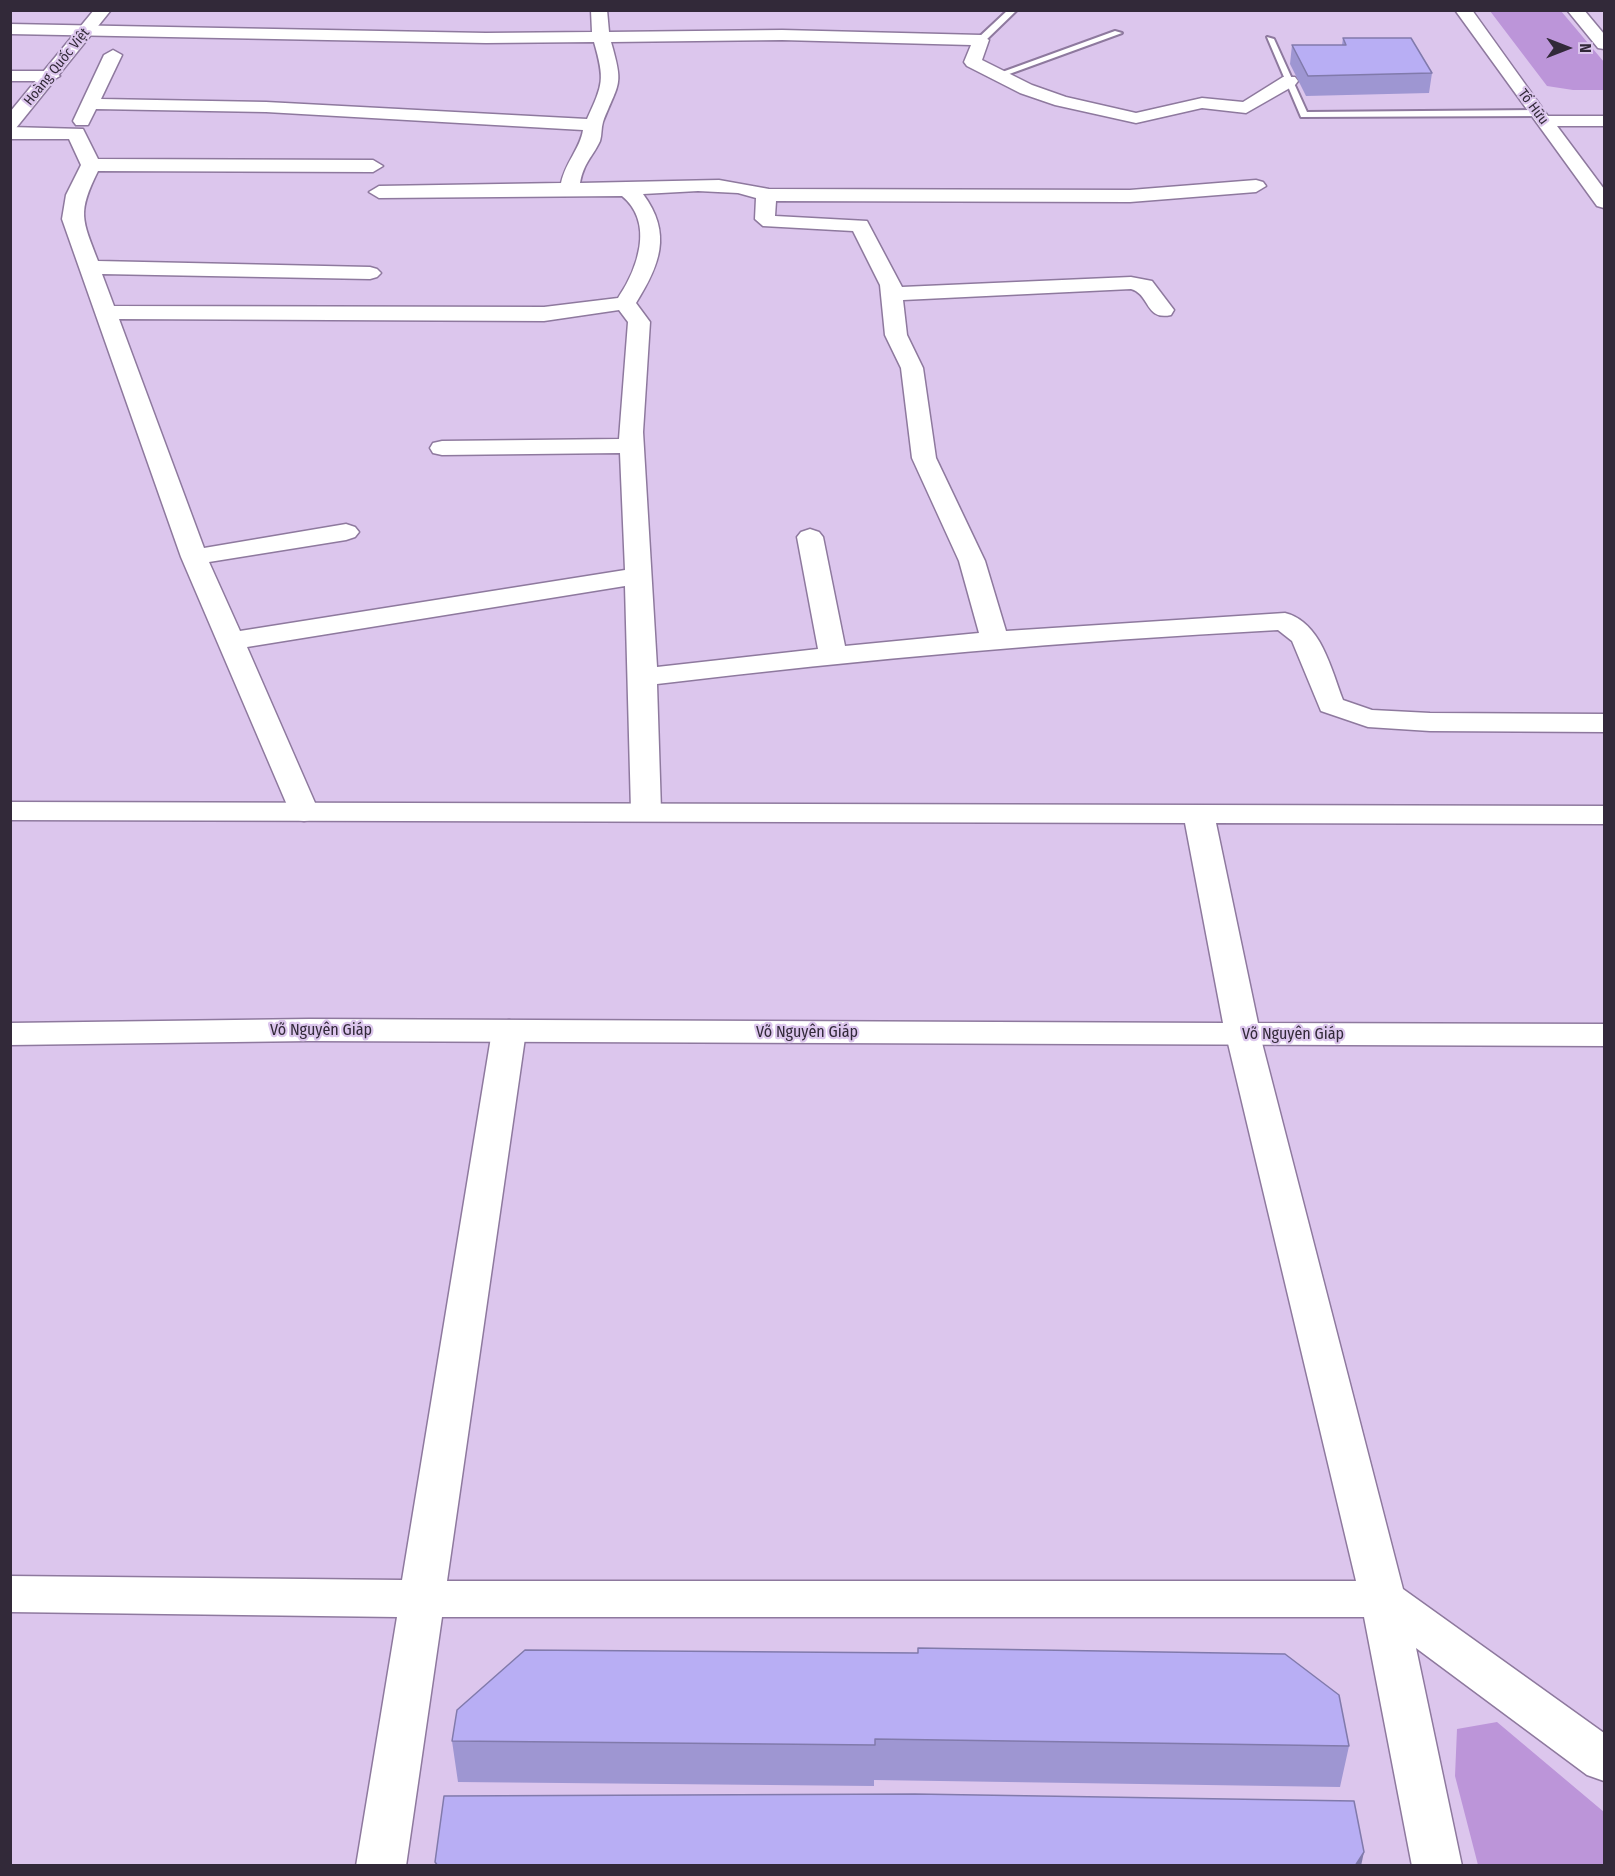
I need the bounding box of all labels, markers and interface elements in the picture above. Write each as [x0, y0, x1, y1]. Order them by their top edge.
north arrow [1537, 18, 1597, 78]
street label: Hoàng Quốc Việt [21, 25, 93, 109]
text: N [1576, 43, 1595, 53]
street label: Tố Hữu [1514, 86, 1552, 128]
street label: Võ Nguyên Giáp [270, 1021, 372, 1041]
street label: Võ Nguyên Giáp [756, 1023, 858, 1043]
street label: Võ Nguyên Giáp [1242, 1025, 1344, 1045]

